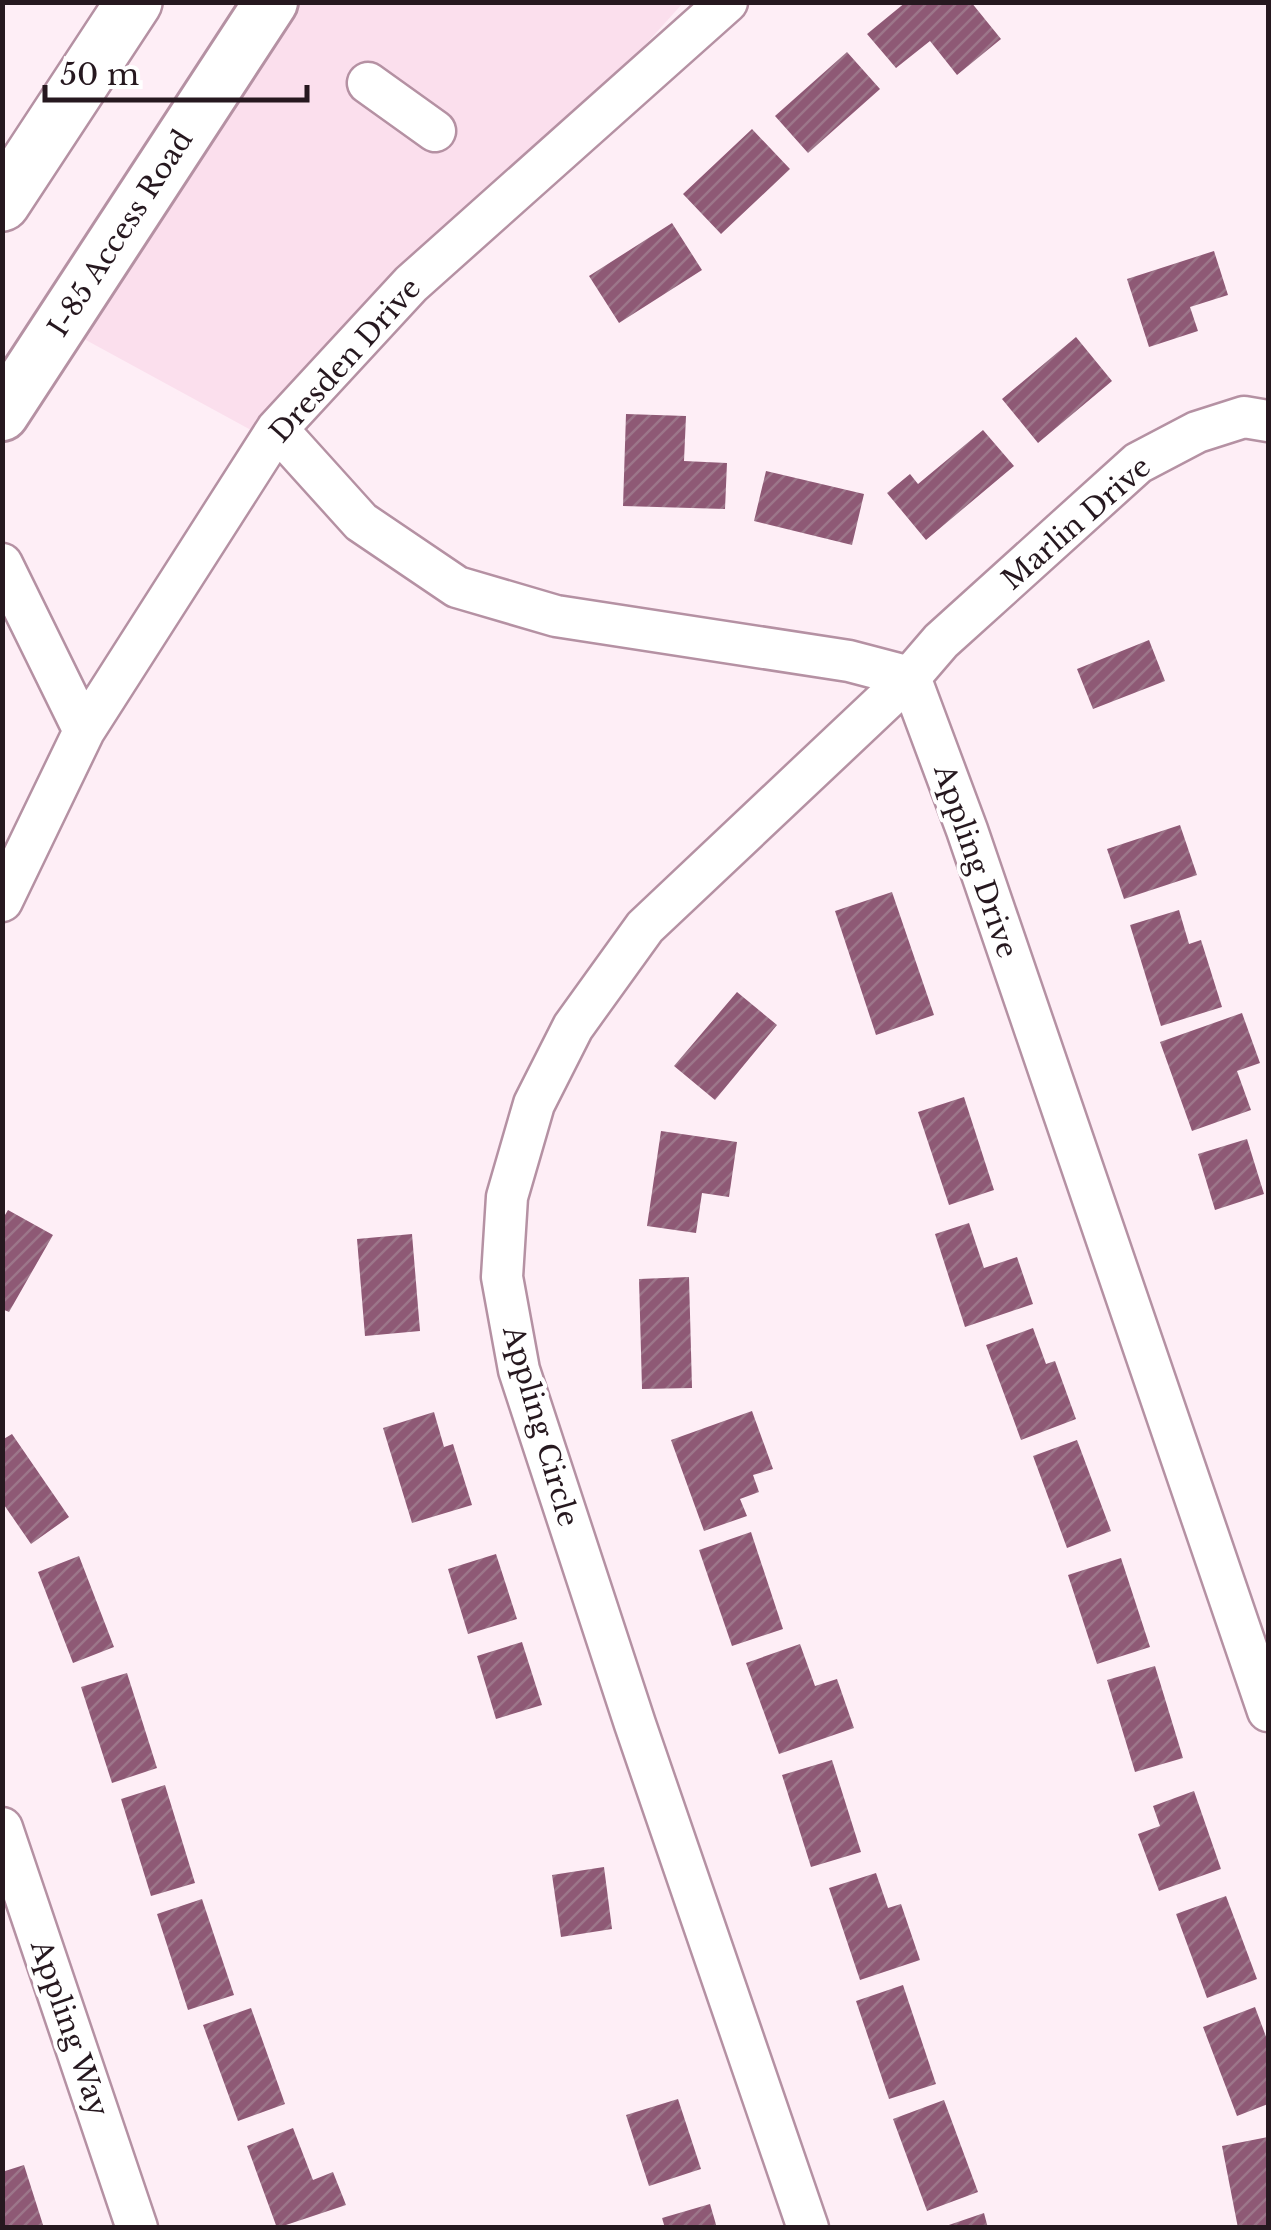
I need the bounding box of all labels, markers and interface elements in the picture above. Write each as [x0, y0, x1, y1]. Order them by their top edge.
scale bar [45, 40, 308, 102]
text: 50 m [60, 56, 139, 93]
street label: I-85 Access Road [41, 123, 200, 343]
street label: Dresden Drive [262, 271, 428, 450]
street label: Marlin Drive [995, 449, 1158, 597]
street label: Appling Drive [926, 759, 1025, 962]
street label: Appling Circle [495, 1321, 586, 1531]
street label: Appling Way [23, 1934, 116, 2121]

